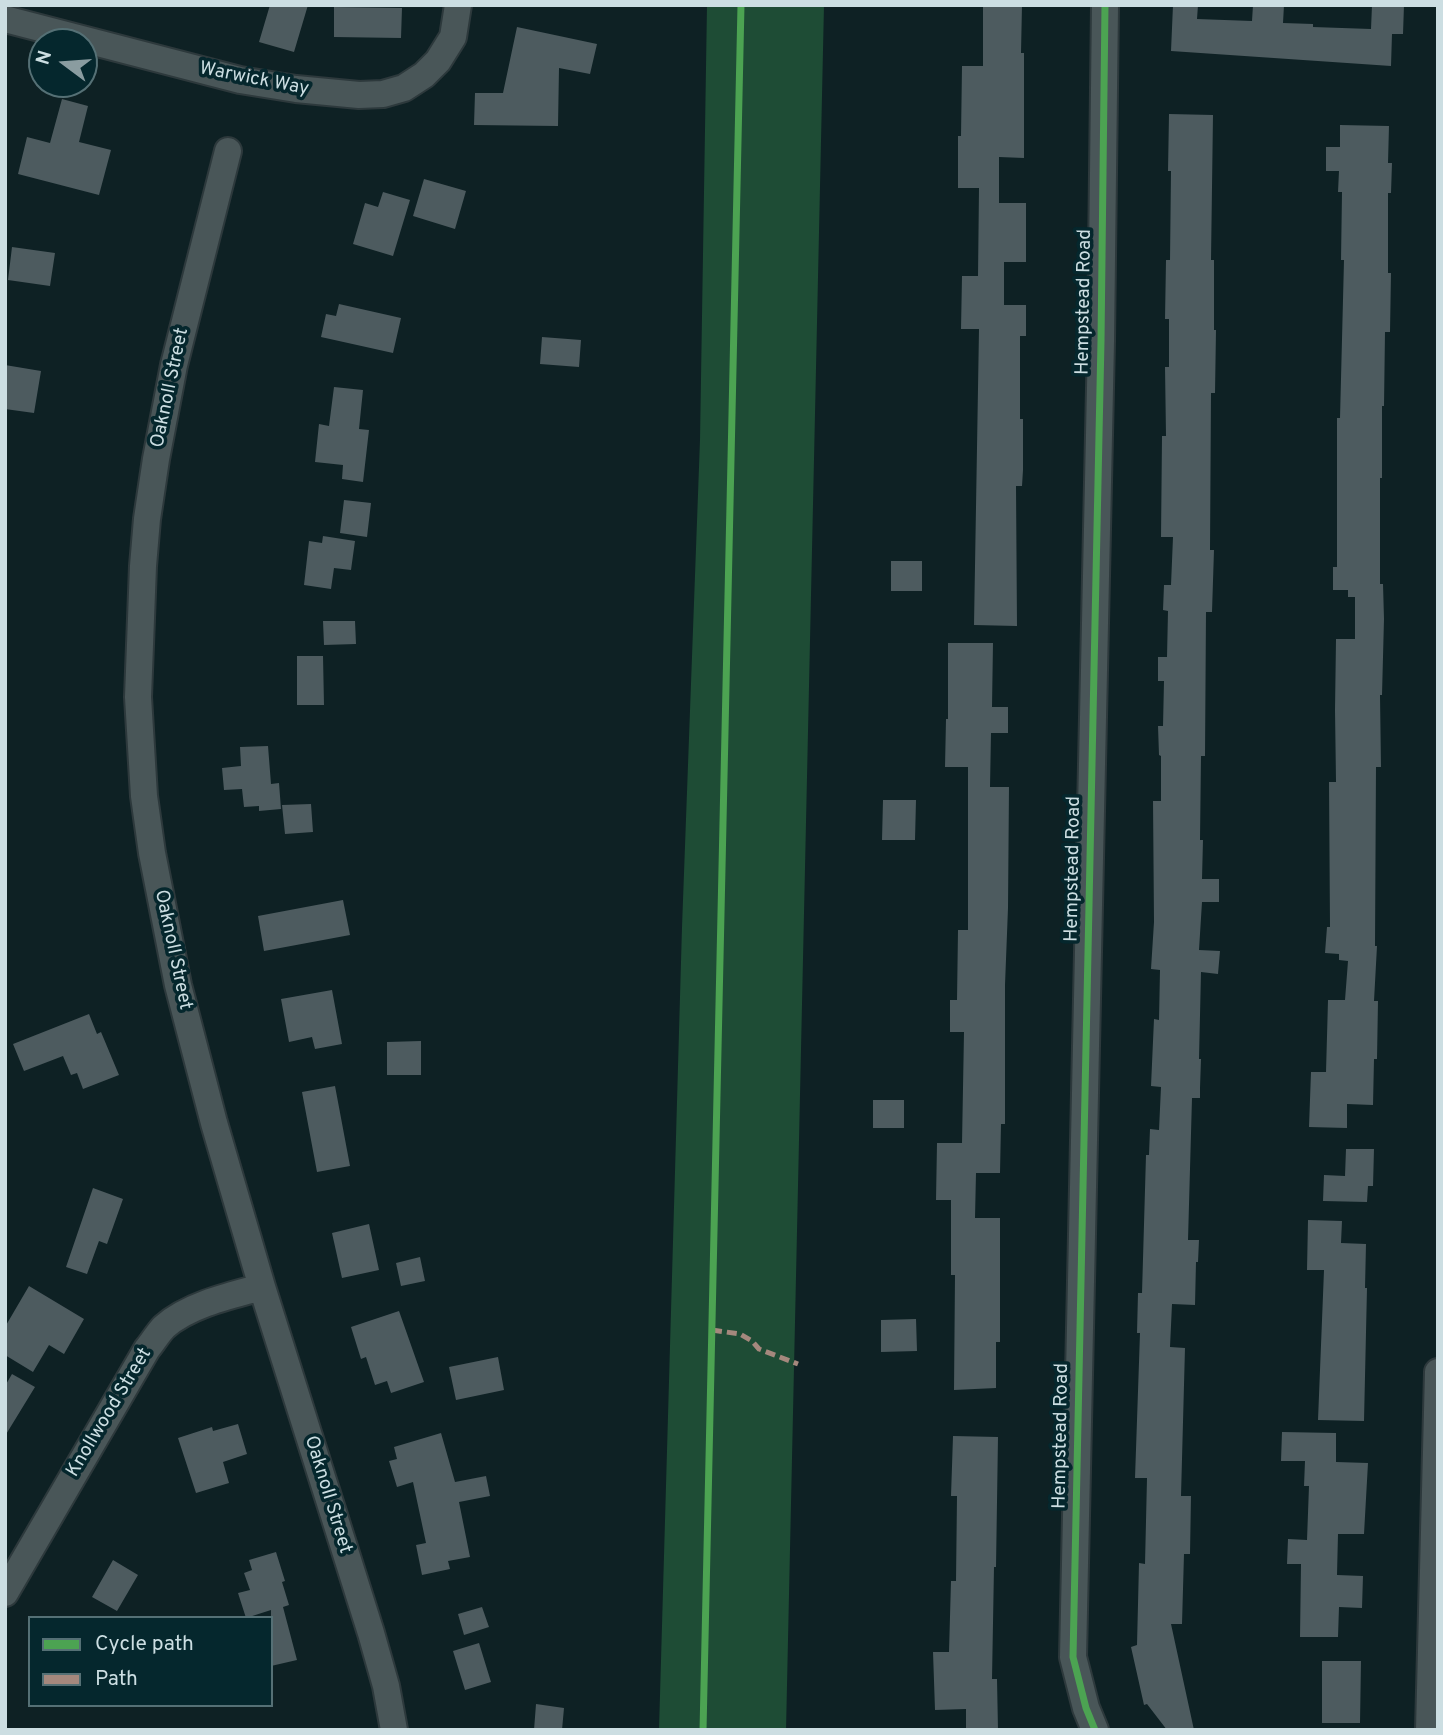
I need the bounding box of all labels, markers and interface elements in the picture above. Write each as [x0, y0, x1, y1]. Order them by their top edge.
north arrow [28, 28, 98, 98]
text: N [31, 48, 58, 68]
street label: Warwick Way [197, 58, 311, 102]
street label: Hempstead Road [1072, 229, 1098, 375]
street label: Oaknoll Street [147, 326, 195, 450]
street label: Hempstead Road [1061, 796, 1087, 942]
street label: Oaknoll Street [148, 888, 196, 1012]
street label: Knollwood Street [62, 1344, 158, 1482]
street label: Hempstead Road [1049, 1363, 1075, 1509]
street label: Oaknoll Street [298, 1433, 356, 1557]
legend [28, 1616, 273, 1707]
text: Cycle path [95, 1631, 194, 1658]
text: Path [95, 1666, 138, 1693]

